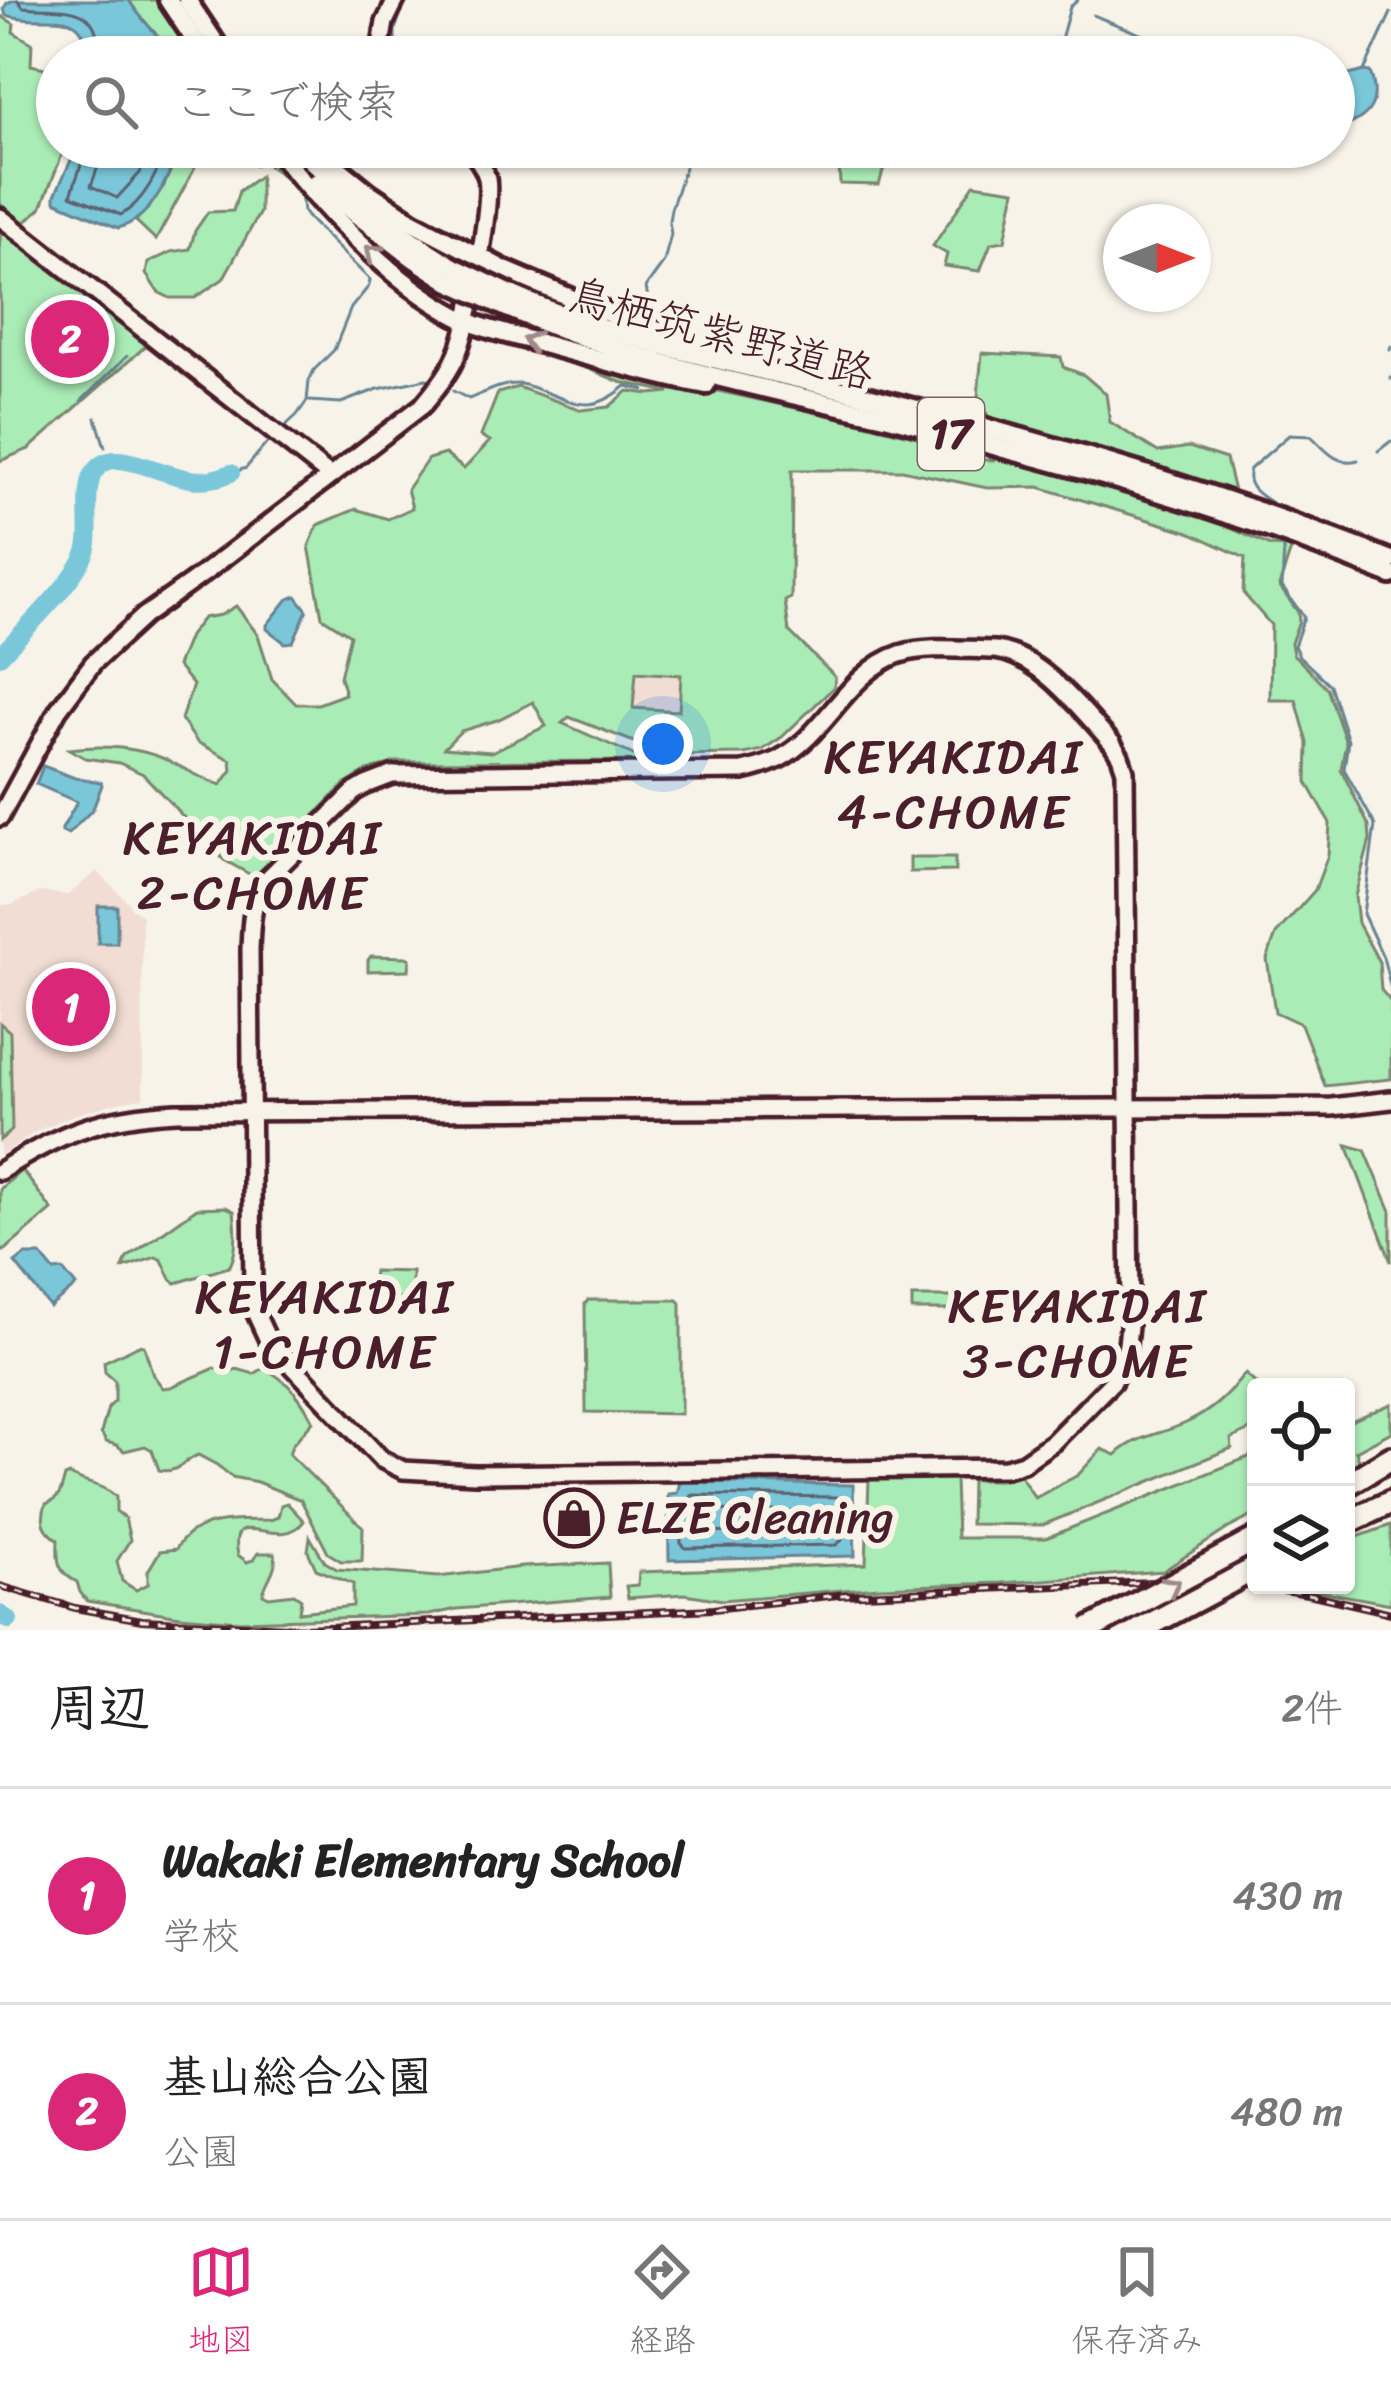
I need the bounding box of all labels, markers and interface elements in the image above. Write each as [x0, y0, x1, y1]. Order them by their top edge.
search box [36, 36, 1355, 168]
text: ここで検索 [174, 62, 399, 142]
icon: search [78, 69, 144, 135]
north arrow [1103, 204, 1211, 312]
one-way arrow [365, 245, 386, 266]
street label: 鳥栖筑紫野道路 [559, 255, 883, 413]
pin: 2 [31, 294, 109, 384]
one-way arrow [521, 330, 541, 355]
road number: 17 [918, 398, 984, 470]
your location [633, 714, 693, 774]
district label: KEYAKIDAI 4-CHOME [824, 714, 1084, 854]
district label: KEYAKIDAI 2-CHOME [123, 795, 383, 935]
pin: 1 [32, 962, 110, 1052]
district label: KEYAKIDAI 1-CHOME [195, 1254, 455, 1394]
district label: KEYAKIDAI 3-CHOME [948, 1263, 1208, 1403]
map controls [1247, 1378, 1355, 1594]
button: locate [1247, 1378, 1355, 1486]
place label: ELZE Cleaning [616, 1478, 894, 1558]
button: layers [1247, 1486, 1355, 1594]
shop icon: ELZE Cleaning [543, 1487, 605, 1549]
one-way arrow [1159, 1576, 1180, 1599]
text: 周辺 [48, 1663, 150, 1753]
text: 2件 [1281, 1674, 1343, 1743]
text: Wakaki Elementary School [162, 1821, 684, 1901]
text: 1 [79, 1861, 95, 1930]
text: 430 m [1232, 1861, 1343, 1930]
text: 学校 [162, 1901, 240, 1970]
text: 基山総合公園 [162, 2037, 432, 2117]
text: 2 [76, 2077, 98, 2146]
text: 480 m [1230, 2077, 1343, 2146]
text: 公園 [162, 2117, 240, 2186]
tab: 地図 [188, 2239, 254, 2369]
tab: 経路 [629, 2239, 695, 2369]
tab: 保存済み [1071, 2239, 1203, 2369]

